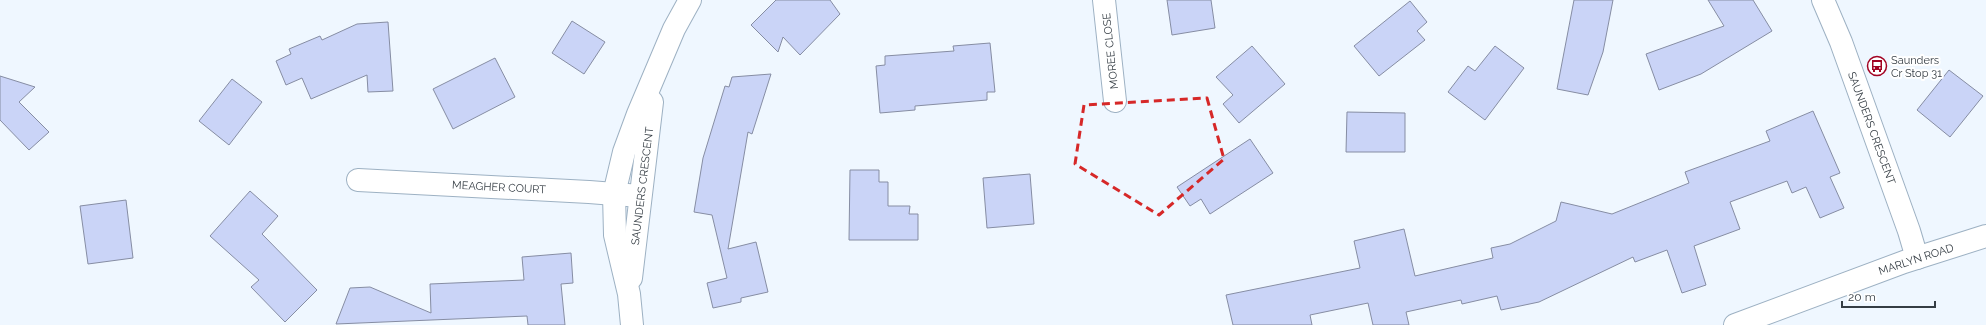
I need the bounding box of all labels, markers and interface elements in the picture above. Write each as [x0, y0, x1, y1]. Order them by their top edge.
street label: MOREE CLOSE [1100, 12, 1121, 90]
place label: Saunders Cr Stop 31 [1891, 54, 1942, 80]
bus stop icon: Saunders Cr Stop 31 [1866, 55, 1888, 77]
street label: SAUNDERS CRESCENT [1845, 70, 1898, 187]
street label: SAUNDERS CRESCENT [629, 126, 656, 246]
street label: MEAGHER COURT [452, 179, 547, 196]
street label: MARLYN ROAD [1877, 241, 1956, 278]
scale bar [1842, 283, 1935, 309]
text: 20 m [1848, 290, 1876, 304]

